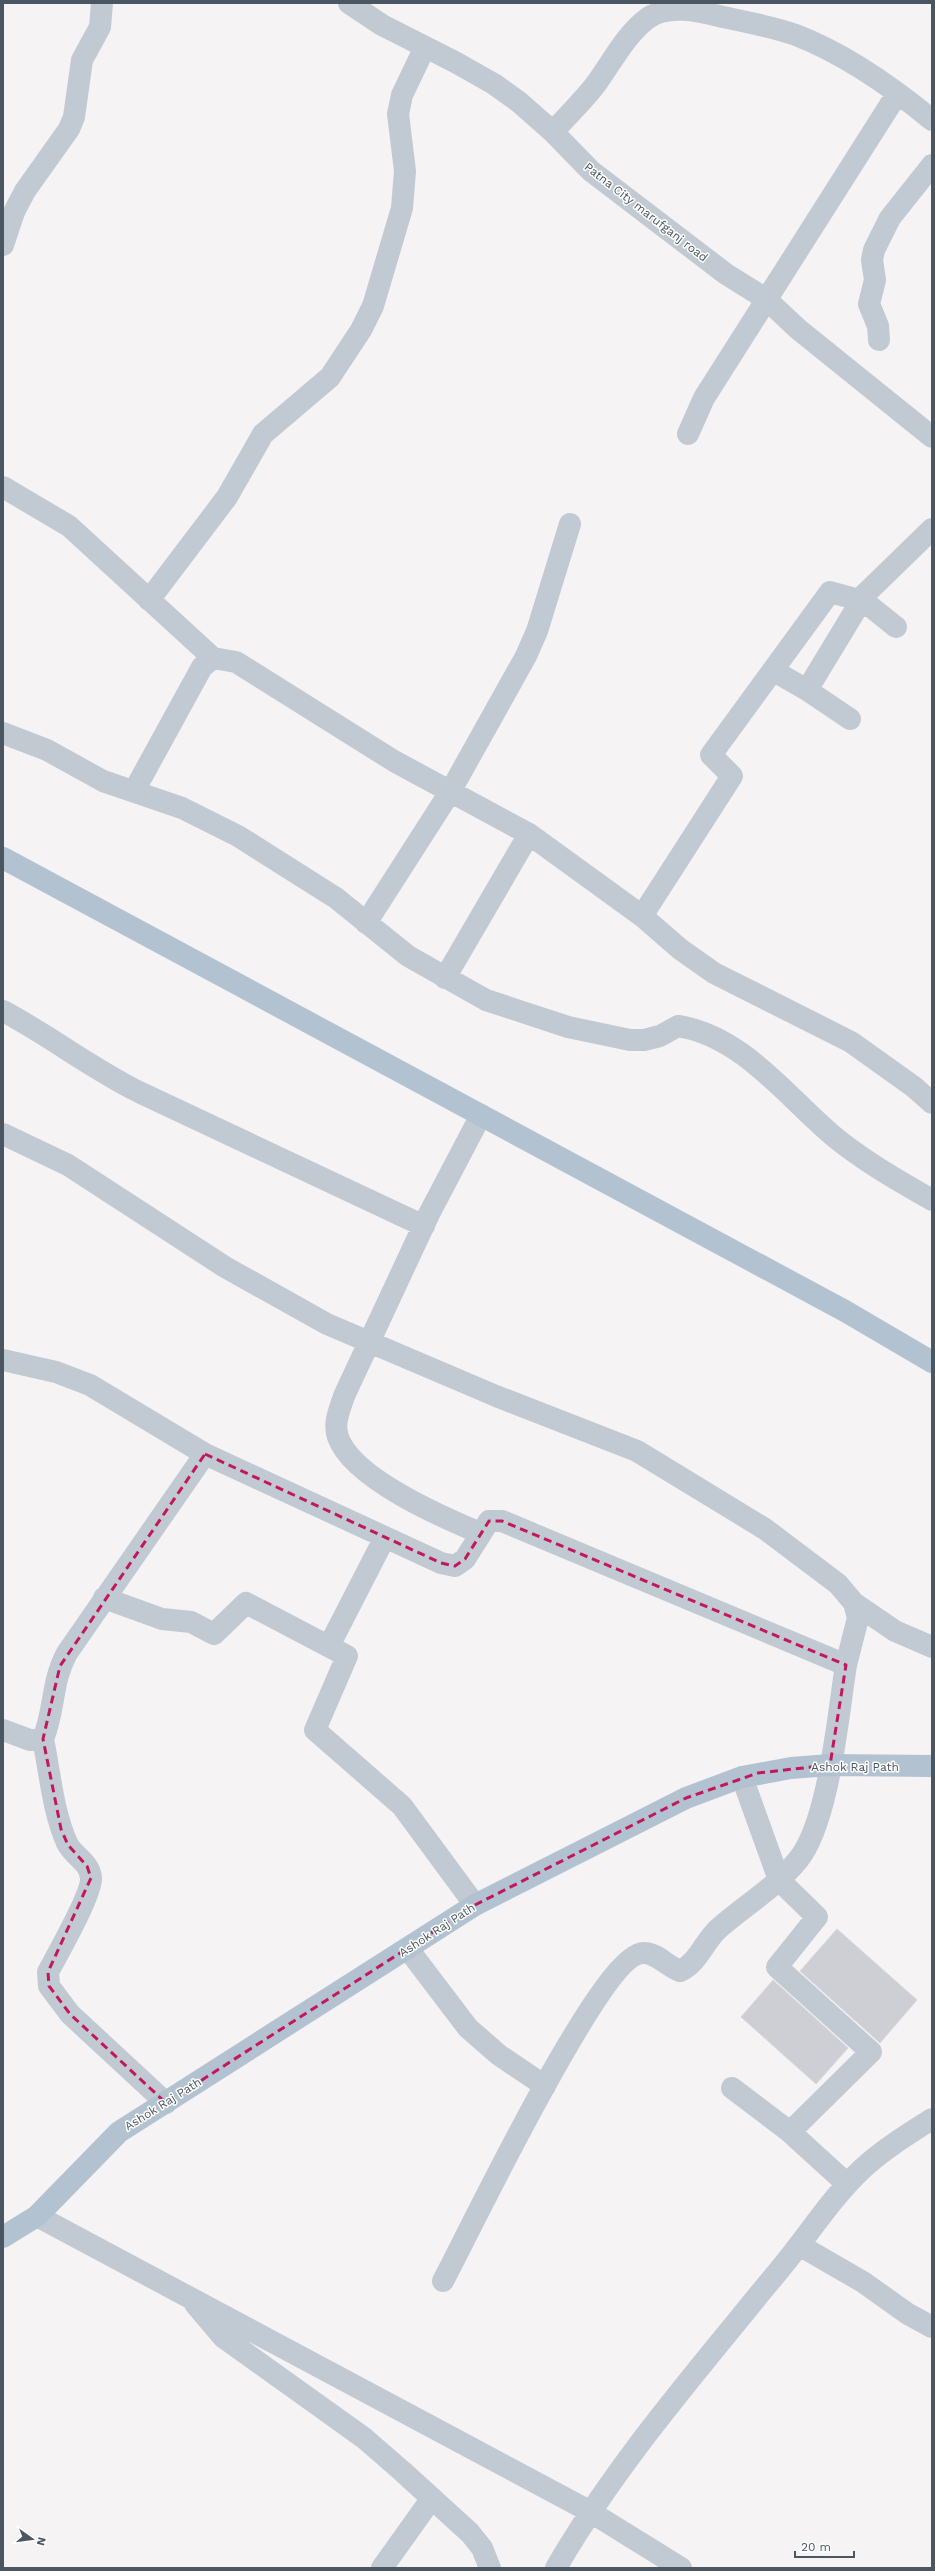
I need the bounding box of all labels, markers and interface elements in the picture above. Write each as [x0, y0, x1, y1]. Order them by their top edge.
street label: Patna City marufganj road [582, 160, 710, 264]
street label: Ashok Raj Path [811, 1760, 899, 1774]
street label: Ashok Raj Path [396, 1900, 478, 1960]
street label: Ashok Raj Path [122, 2075, 204, 2133]
north arrow [12, 2519, 52, 2559]
scale bar [795, 2533, 854, 2559]
text: N [34, 2536, 49, 2547]
text: 20 m [801, 2540, 831, 2554]

